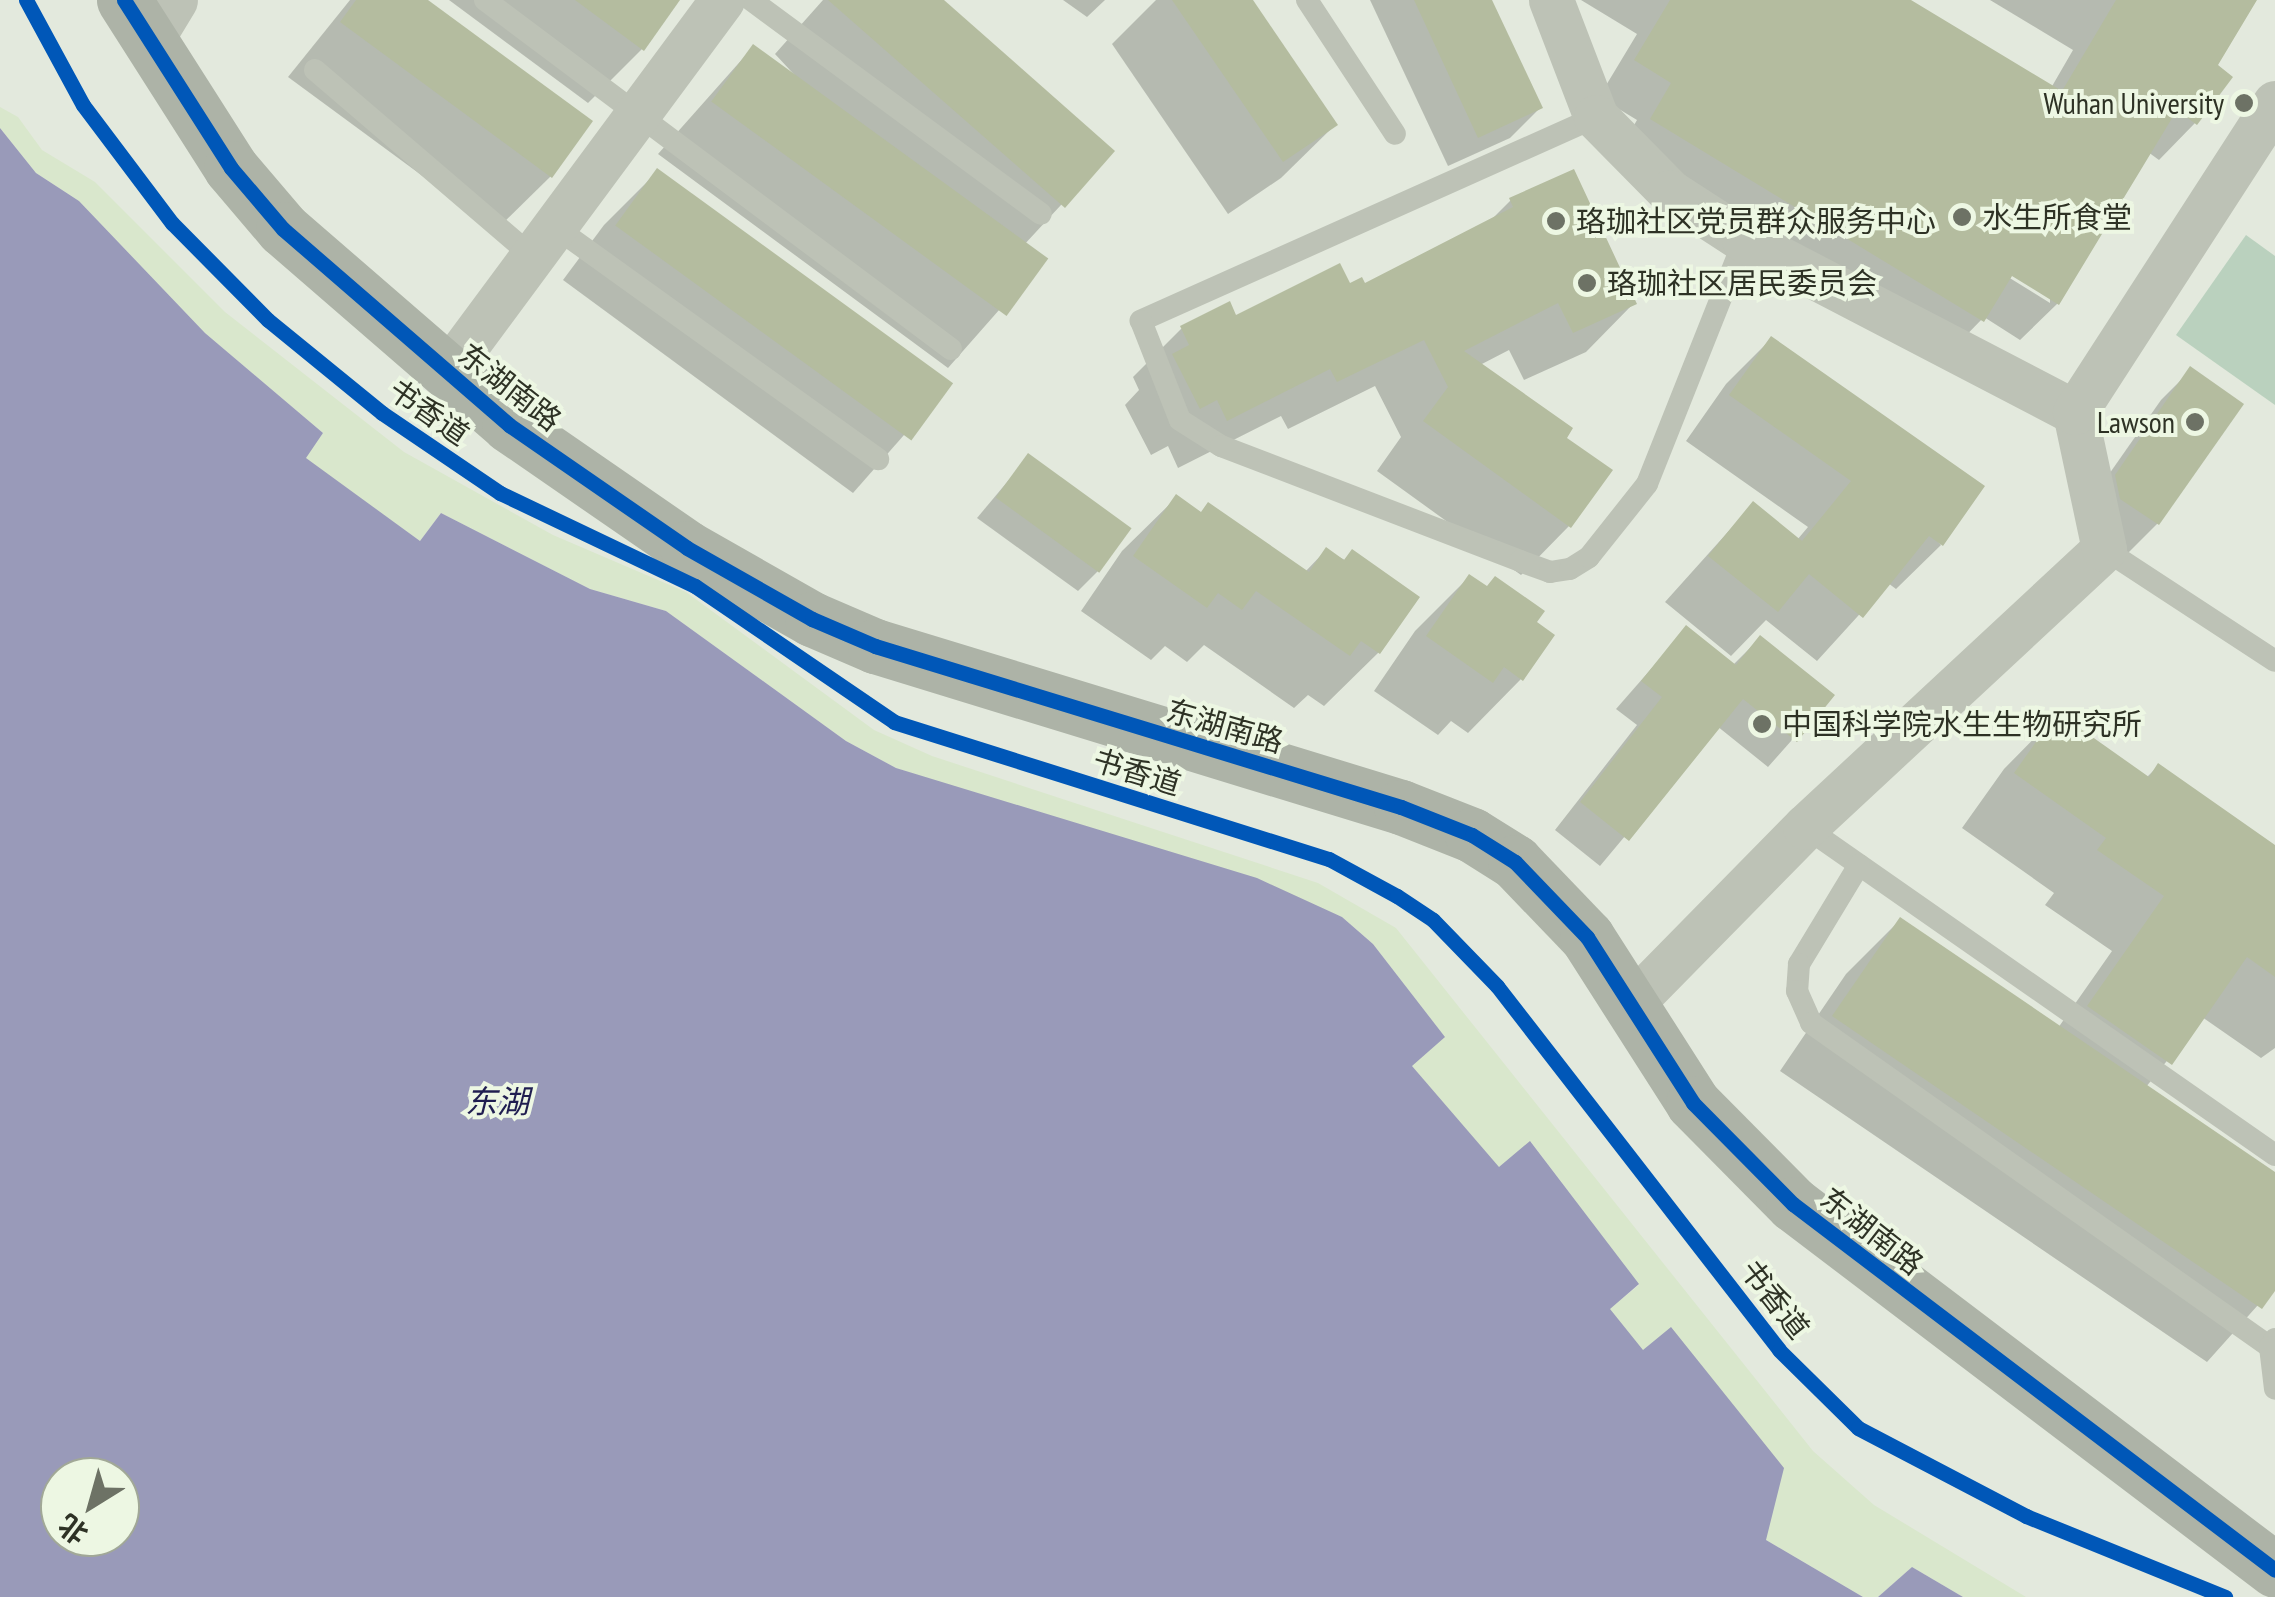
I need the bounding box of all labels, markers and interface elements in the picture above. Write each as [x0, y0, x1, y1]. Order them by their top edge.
place label: Wuhan University [2044, 85, 2224, 121]
marker: Wuhan University [2233, 92, 2255, 114]
place label: 水生所食堂 [1982, 199, 2132, 235]
place label: 珞珈社区党员群众服务中心 [1576, 203, 1936, 239]
marker: 水生所食堂 [1951, 206, 1973, 228]
marker: 珞珈社区党员群众服务中心 [1545, 210, 1567, 232]
place label: 珞珈社区居民委员会 [1607, 265, 1877, 301]
marker: 珞珈社区居民委员会 [1576, 272, 1598, 294]
street label: 东湖南路 [452, 336, 568, 438]
street label: 书香道 [382, 371, 476, 453]
place label: Lawson [2097, 404, 2175, 440]
marker: Lawson [2184, 411, 2206, 433]
street label: 东湖南路 [1162, 692, 1288, 760]
place label: 中国科学院水生生物研究所 [1782, 706, 2142, 742]
marker: 中国科学院水生生物研究所 [1751, 713, 1773, 735]
street label: 书香道 [1089, 742, 1185, 802]
water label: 东湖 [465, 1082, 529, 1120]
street label: 东湖南路 [1814, 1180, 1930, 1282]
street label: 书香道 [1733, 1252, 1817, 1346]
north arrow [40, 1457, 140, 1557]
text: 北 [51, 1507, 95, 1553]

